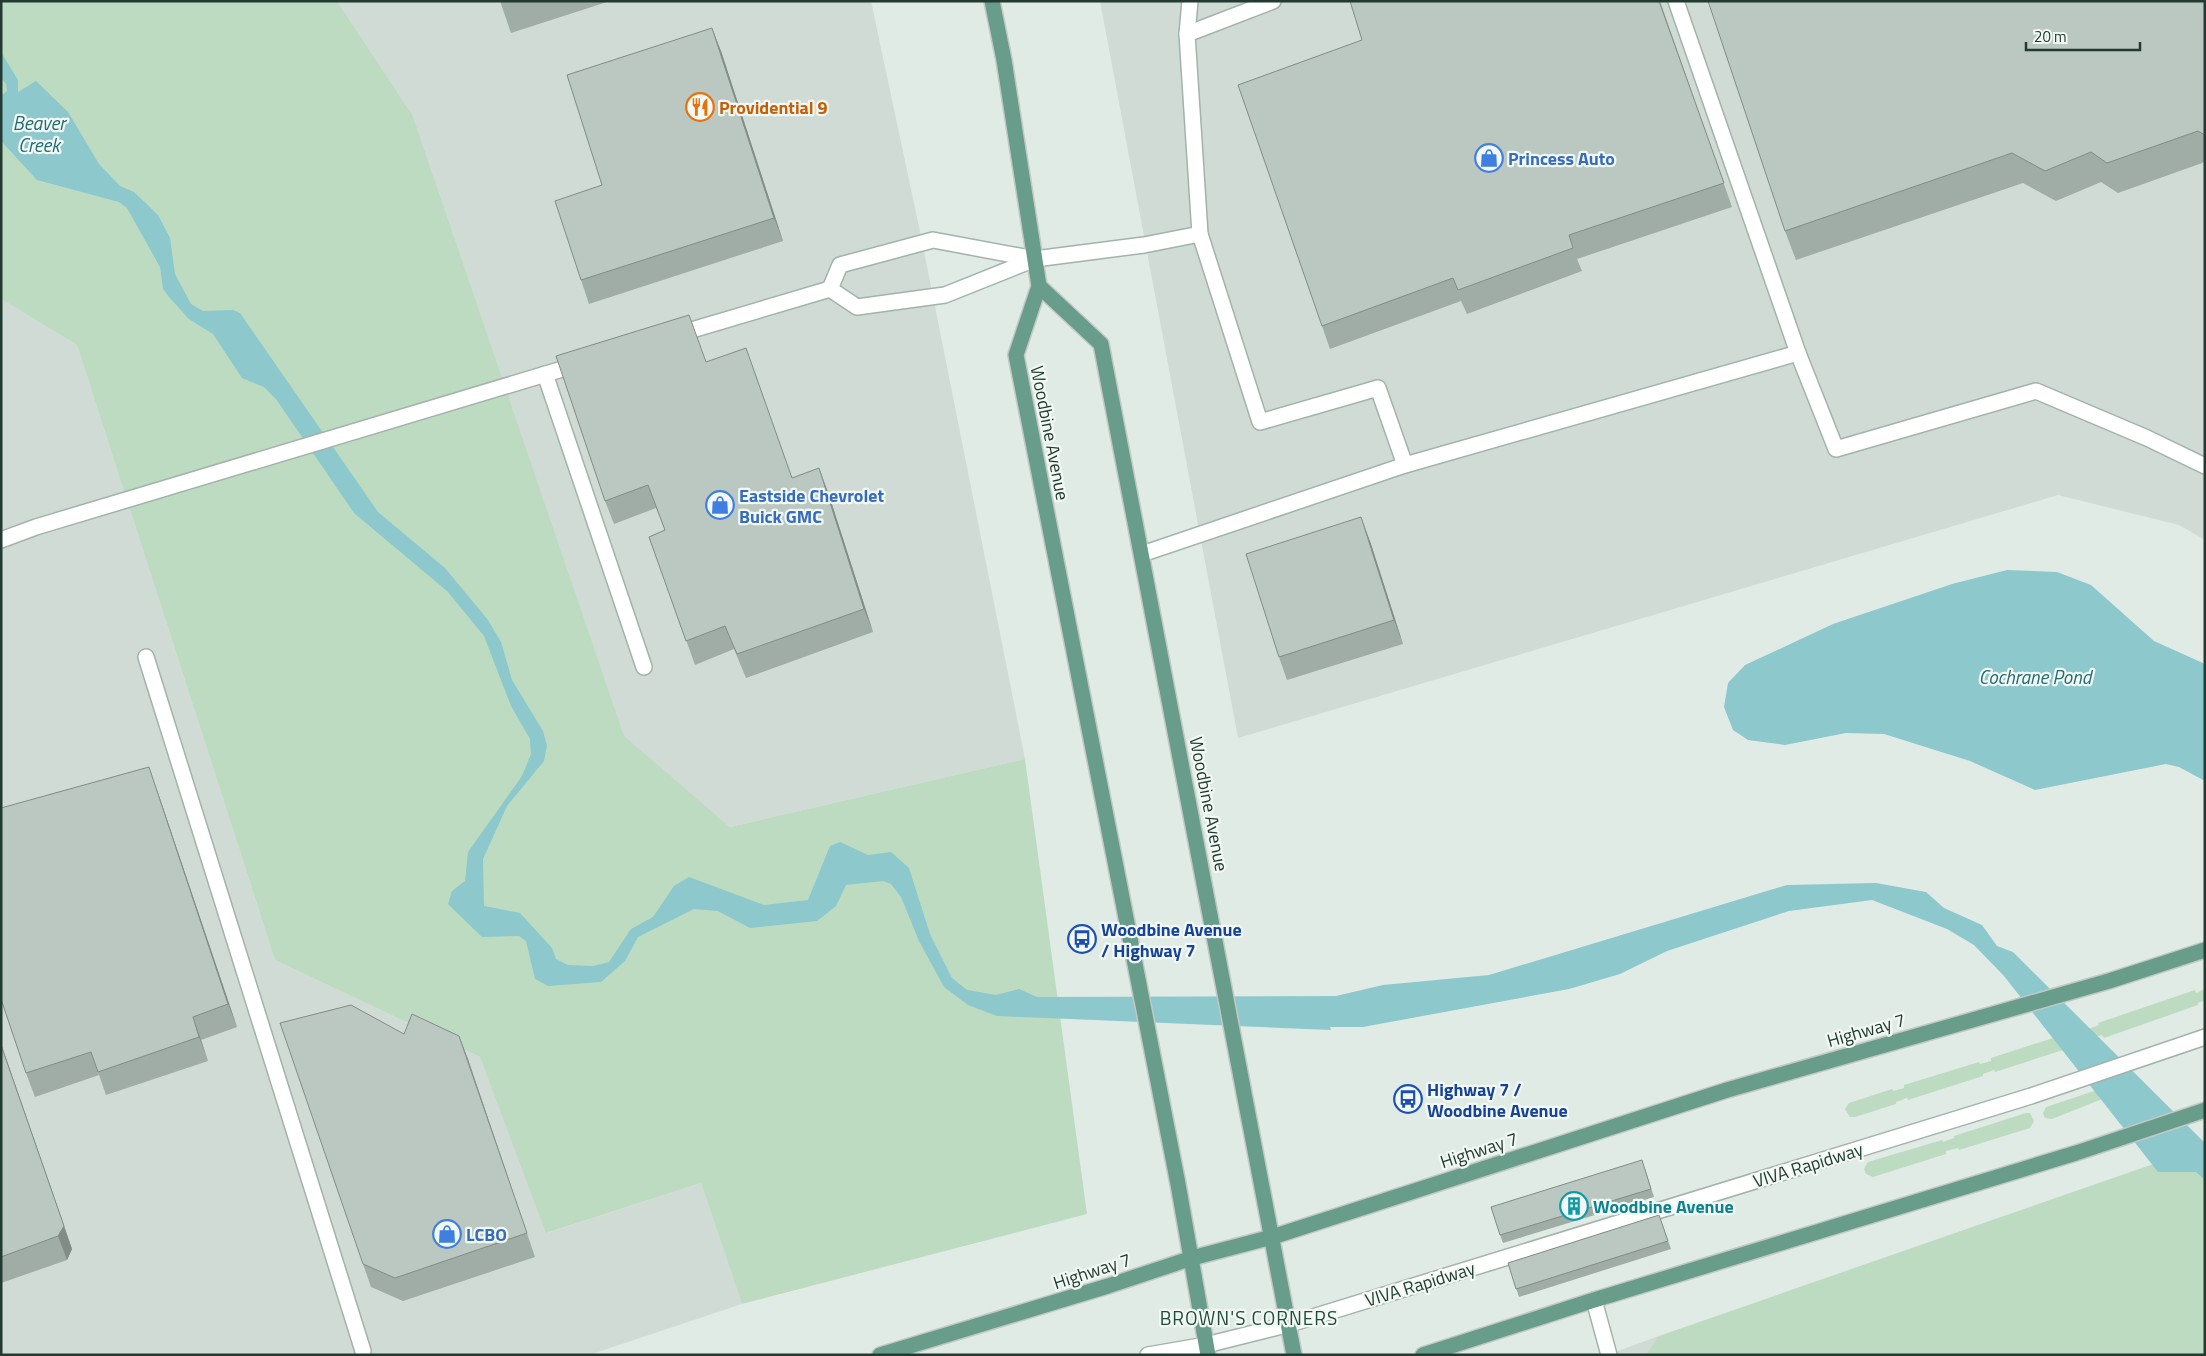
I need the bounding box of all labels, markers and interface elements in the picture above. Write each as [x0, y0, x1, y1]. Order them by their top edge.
scale bar [2026, 20, 2140, 52]
text: 20 m [2034, 25, 2067, 48]
restaurant icon: Providential 9 [685, 92, 715, 122]
place label: Providential 9 [719, 94, 828, 121]
water label: Beaver Creek [13, 108, 67, 159]
shop icon: Princess Auto [1474, 143, 1504, 173]
place label: Princess Auto [1508, 145, 1615, 172]
street label: Woodbine Avenue [1024, 363, 1076, 503]
place label: Eastside Chevrolet Buick GMC [739, 482, 884, 530]
shop icon: Eastside Chevrolet Buick GMC [705, 490, 735, 520]
water label: Cochrane Pond [1979, 662, 2094, 691]
street label: Woodbine Avenue [1183, 734, 1235, 874]
place label: Woodbine Avenue / Highway 7 [1101, 916, 1242, 964]
bus stop icon: Woodbine Avenue / Highway 7 [1067, 924, 1097, 954]
street label: Highway 7 [1824, 1006, 1908, 1054]
place label: Highway 7 / Woodbine Avenue [1427, 1076, 1568, 1124]
bus stop icon: Highway 7 / Woodbine Avenue [1393, 1084, 1423, 1114]
street label: Highway 7 [1437, 1125, 1521, 1175]
street label: VIVA Rapidway [1750, 1135, 1867, 1195]
building icon: Woodbine Avenue [1559, 1191, 1589, 1221]
place label: Woodbine Avenue [1593, 1193, 1734, 1220]
shop icon: LCBO [432, 1219, 462, 1249]
place label: LCBO [466, 1221, 507, 1248]
street label: Highway 7 [1050, 1246, 1134, 1296]
street label: VIVA Rapidway [1362, 1254, 1479, 1314]
district label: BROWN'S CORNERS [1160, 1303, 1338, 1332]

